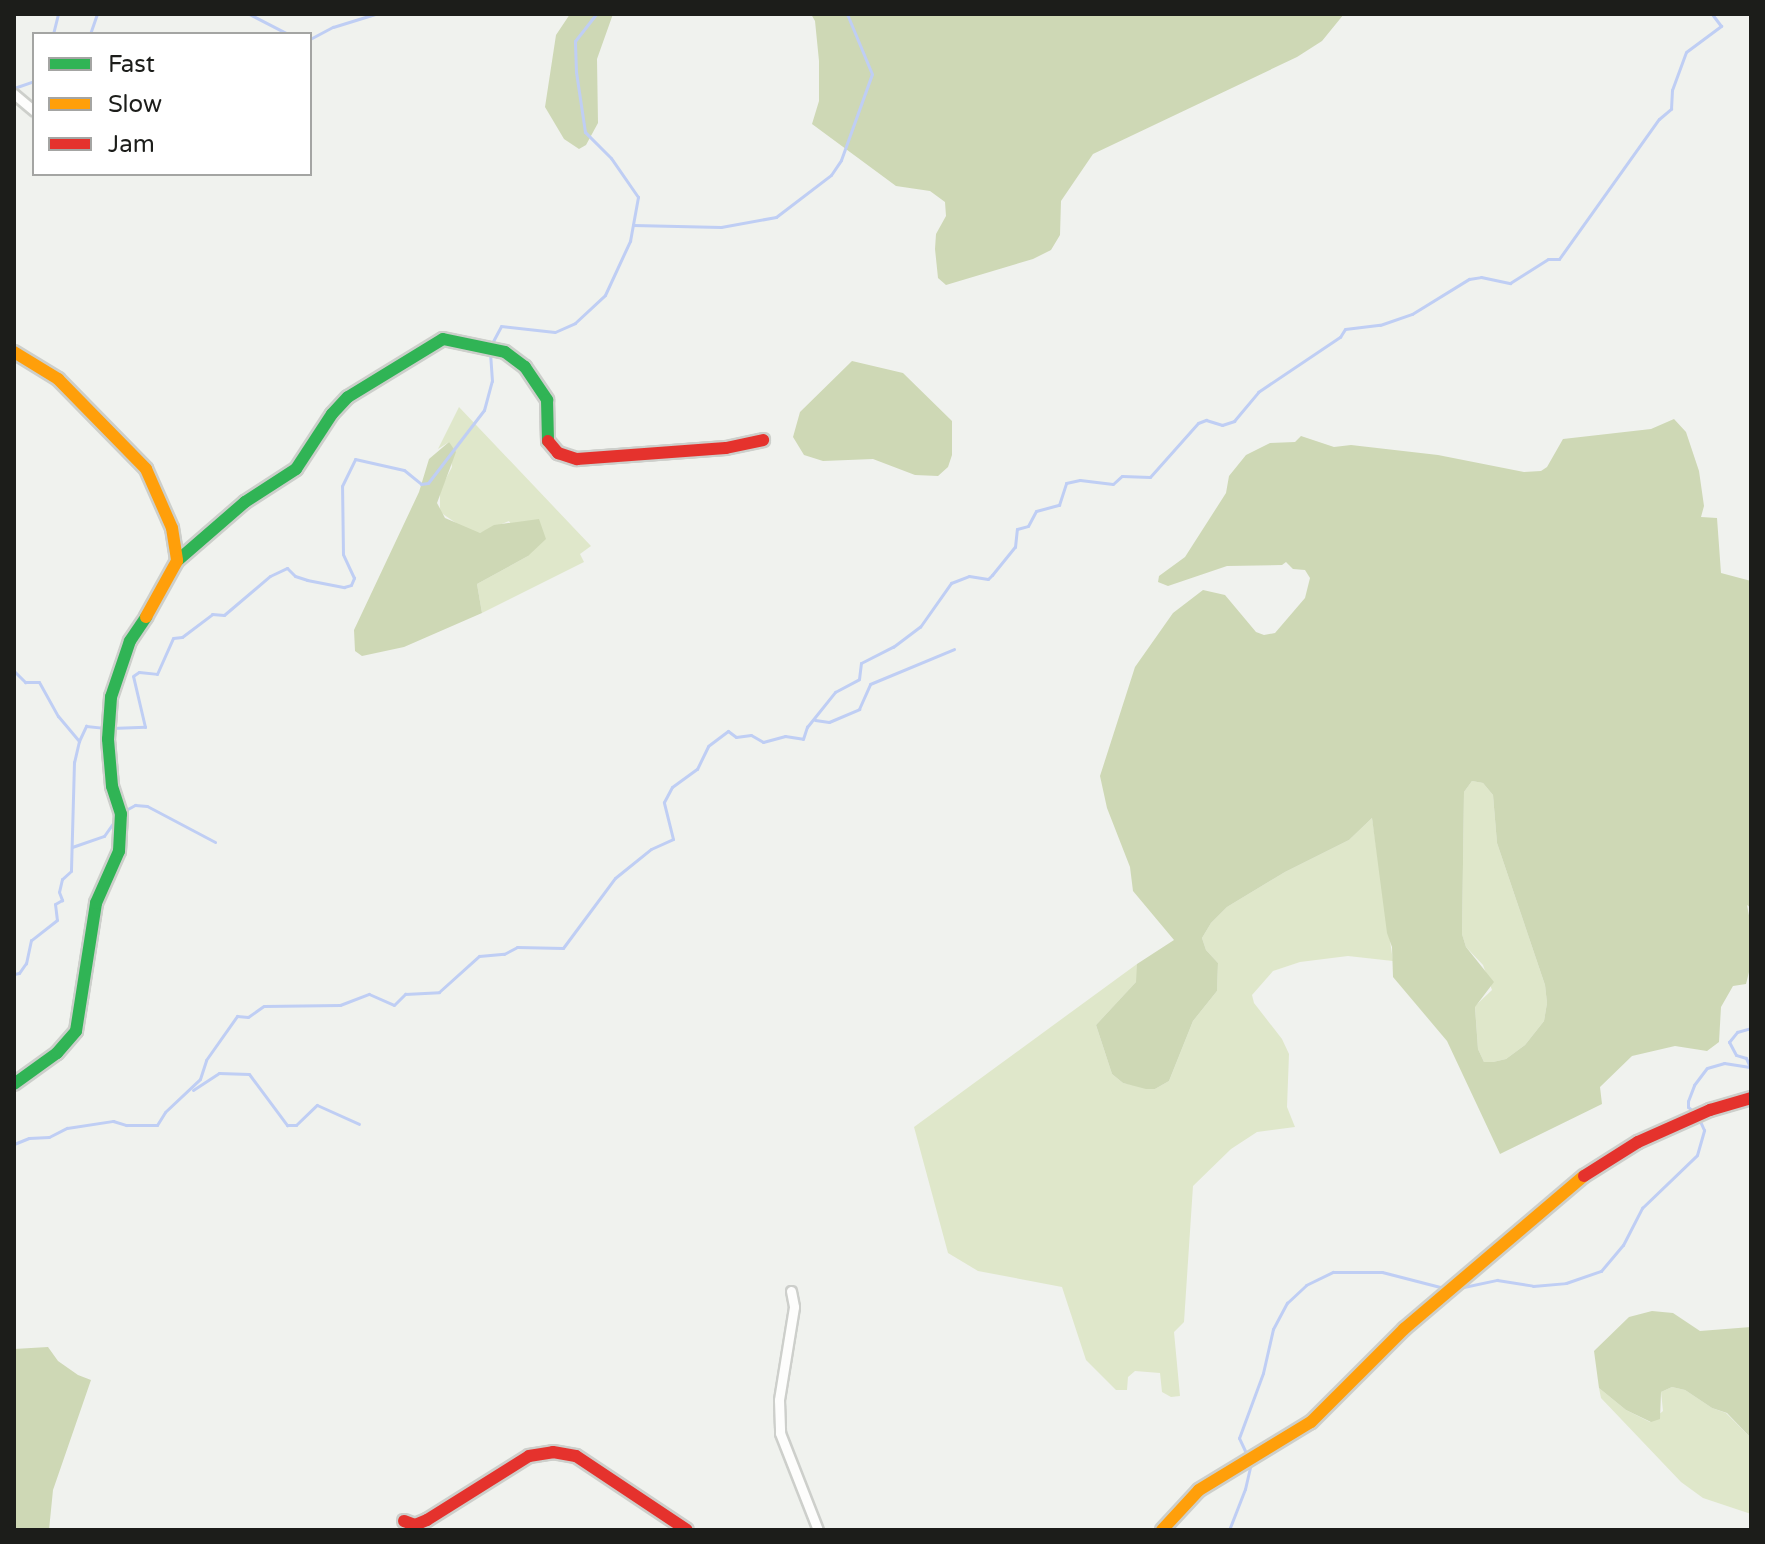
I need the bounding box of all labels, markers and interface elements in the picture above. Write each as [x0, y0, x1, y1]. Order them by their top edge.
legend [32, 32, 312, 176]
text: Fast [108, 50, 155, 79]
text: Slow [108, 90, 162, 119]
text: Jam [108, 130, 155, 159]

